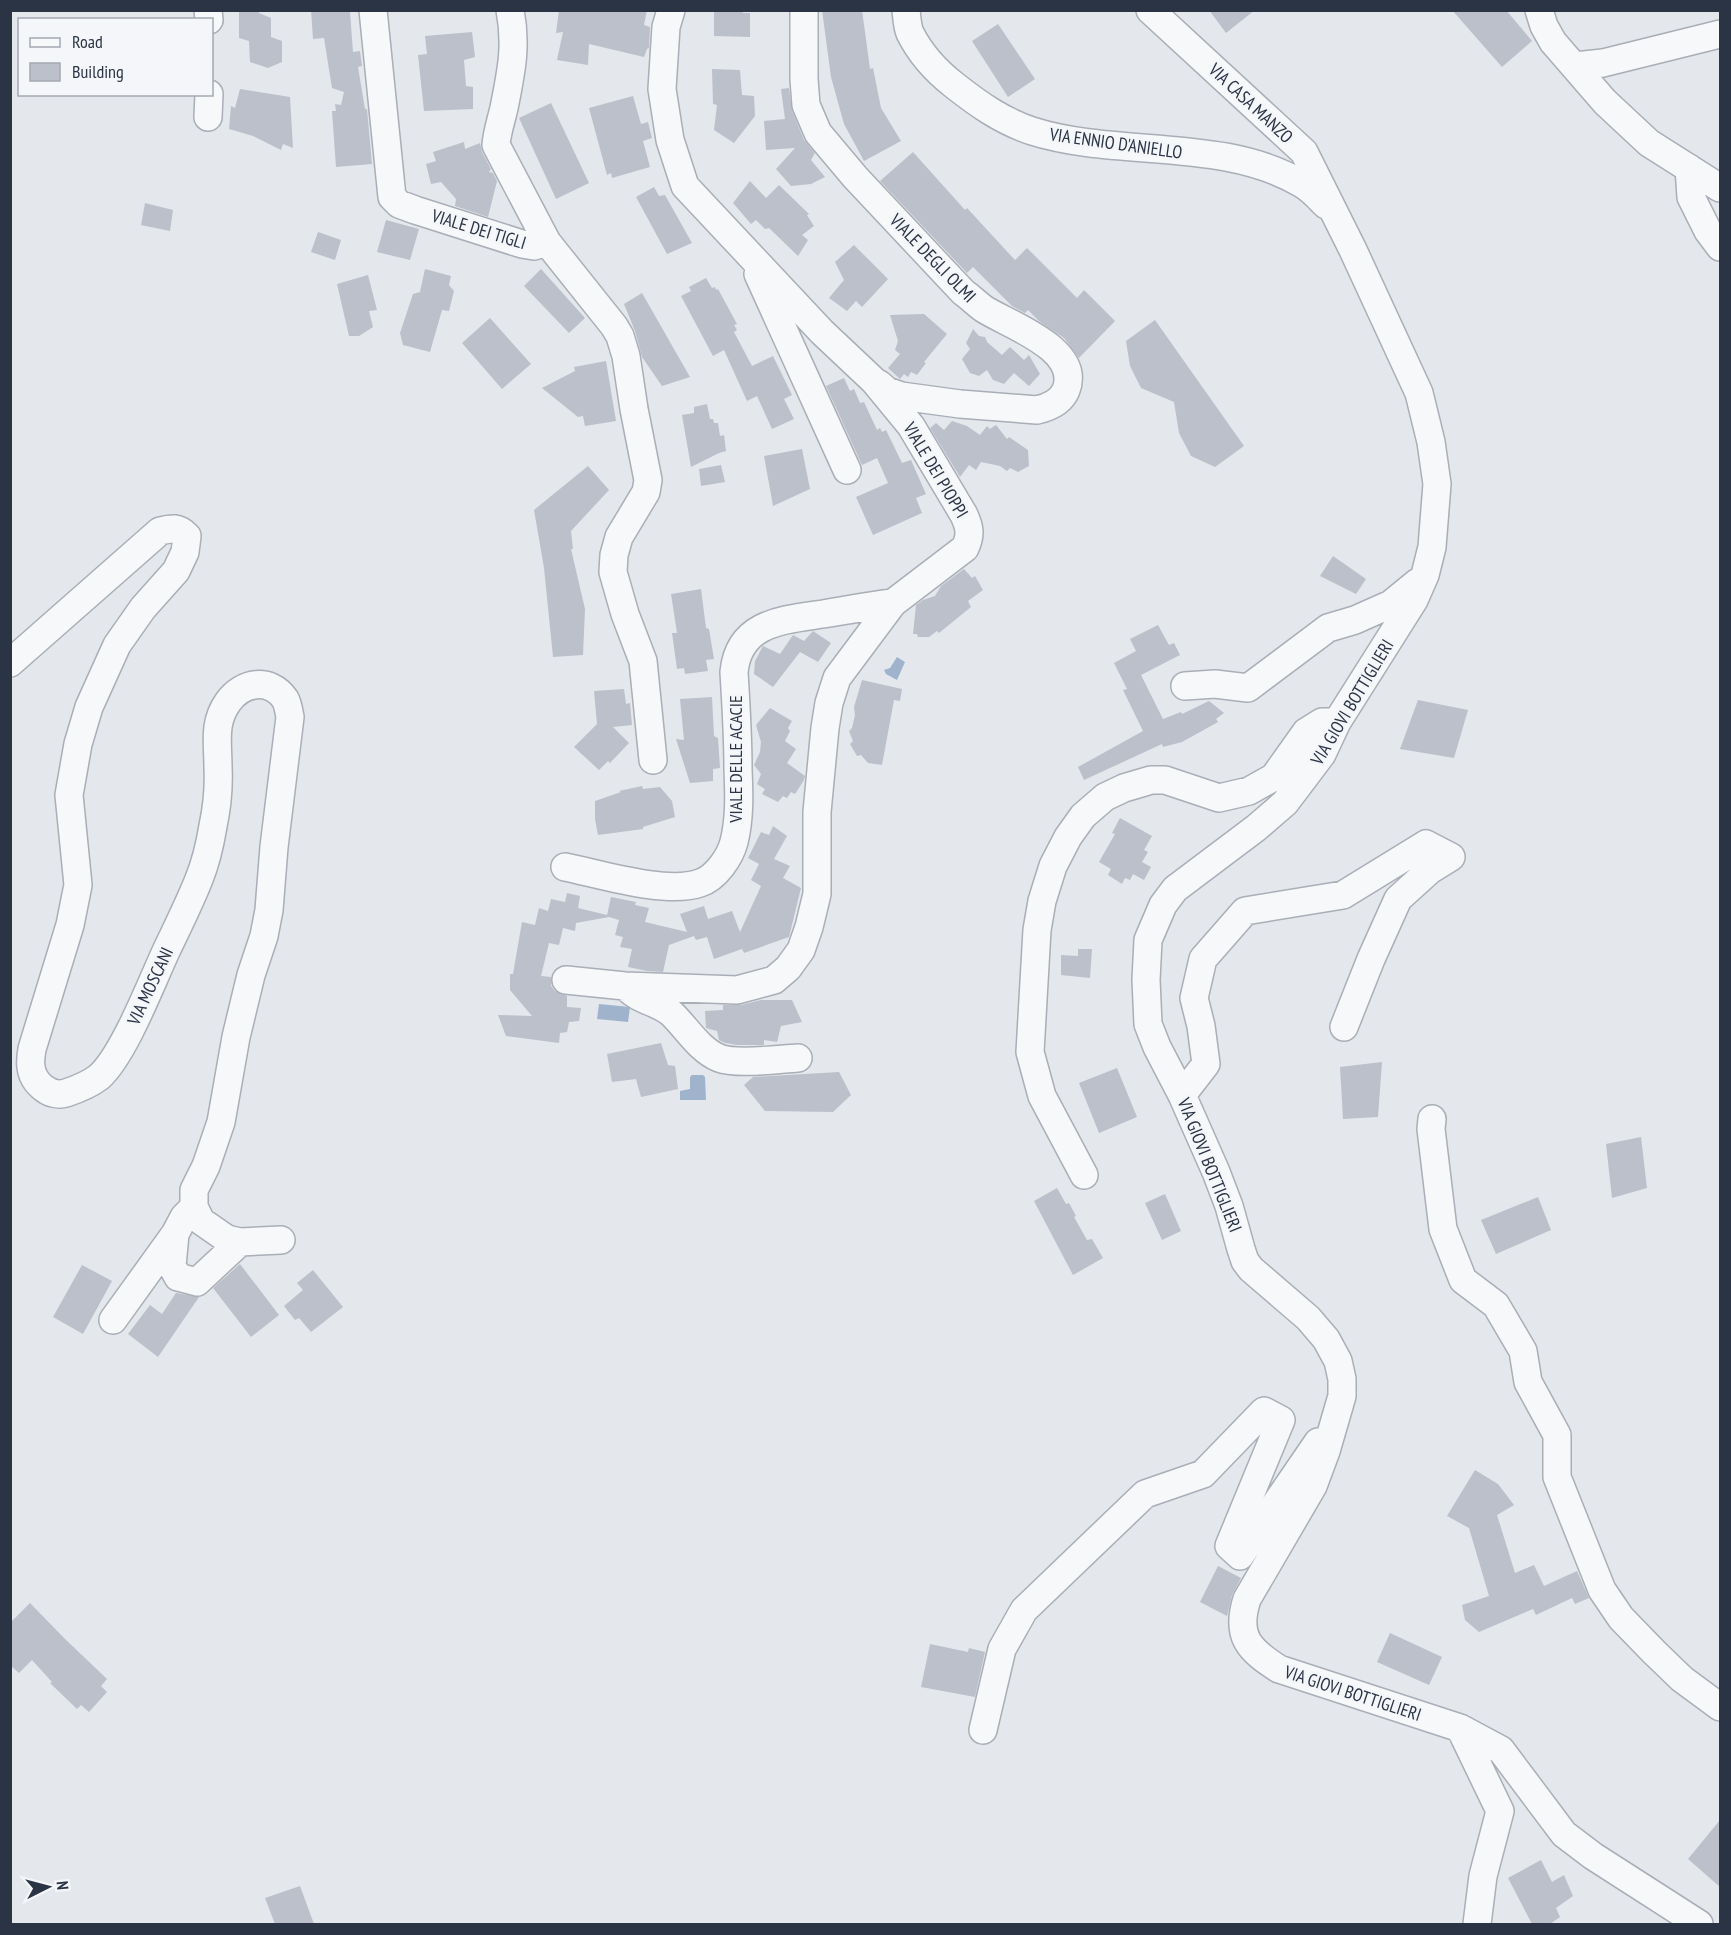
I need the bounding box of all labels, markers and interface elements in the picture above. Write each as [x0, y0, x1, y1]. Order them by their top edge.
legend [18, 18, 213, 96]
text: Road [72, 30, 103, 53]
street label: VIA CASA MANZO [1203, 57, 1298, 148]
text: Building [72, 60, 124, 83]
street label: VIA ENNIO D'ANIELLO [1047, 122, 1184, 164]
street label: VIALE DEI TIGLI [428, 203, 529, 254]
street label: VIALE DEGLI OLMI [884, 208, 981, 307]
street label: VIALE DEI PIOPPI [898, 417, 974, 522]
street label: VIA GIOVI BOTTIGLIERI [1305, 635, 1399, 770]
street label: VIALE DELLE ACACIE [724, 695, 747, 824]
street label: VIA MOSCANI [122, 943, 178, 1030]
street label: VIA GIOVI BOTTIGLIERI [1172, 1094, 1247, 1235]
street label: VIA GIOVI BOTTIGLIERI [1281, 1660, 1424, 1726]
north arrow [18, 1857, 78, 1917]
text: N [53, 1880, 73, 1891]

